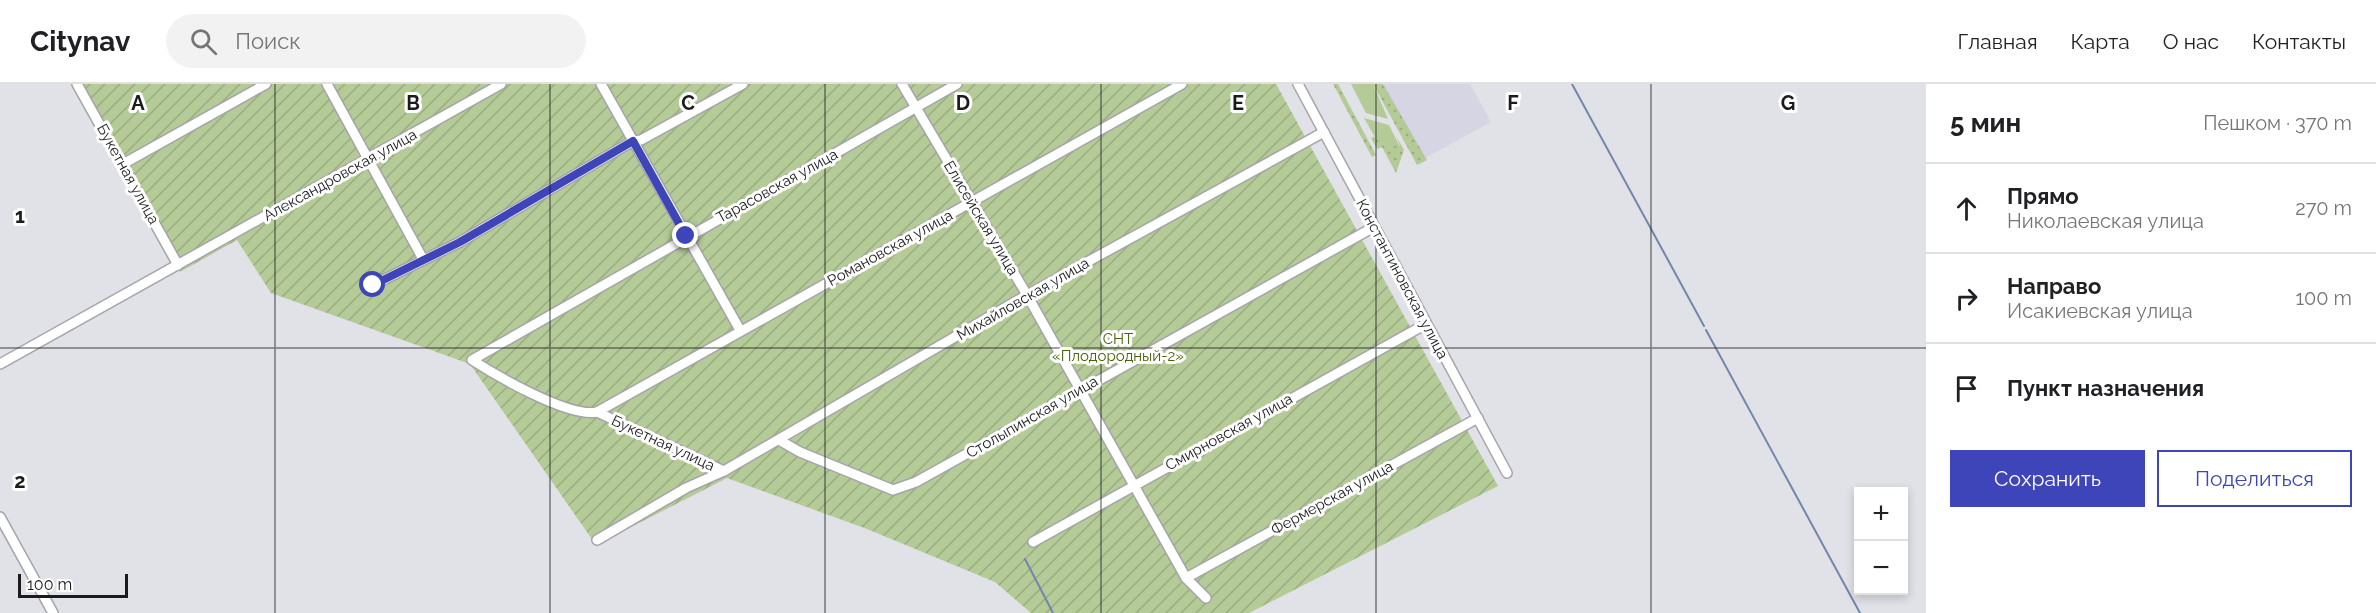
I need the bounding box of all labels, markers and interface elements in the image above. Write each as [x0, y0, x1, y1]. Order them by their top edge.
search box [166, 14, 586, 68]
text: Citynav [30, 25, 130, 58]
icon: search [187, 25, 220, 58]
text: Поиск [235, 28, 301, 54]
text: Главная [1958, 29, 2038, 54]
text: Карта [2071, 29, 2130, 54]
text: О нас [2163, 29, 2219, 54]
text: Контакты [2252, 29, 2346, 54]
text: A [131, 91, 145, 115]
text: B [406, 91, 420, 115]
text: C [681, 91, 695, 115]
text: D [956, 91, 970, 115]
text: E [1232, 91, 1244, 115]
text: F [1507, 91, 1519, 115]
text: G [1781, 91, 1795, 115]
text: 5 мин [1950, 108, 2021, 138]
text: Пешком · 370 m [2203, 111, 2352, 135]
street label: Букетная улица [93, 121, 163, 227]
street label: Александровская улица [260, 125, 420, 225]
street label: Тарасовская улица [713, 145, 841, 227]
street label: Елисейская улица [940, 158, 1022, 278]
text: Прямо [2007, 183, 2079, 209]
icon: ahead [1950, 192, 1983, 225]
street label: Константиновская улица [1352, 196, 1452, 362]
text: 270 m [2295, 196, 2352, 220]
text: 1 [15, 204, 25, 228]
street label: Романовская улица [824, 206, 956, 290]
text: Николаевская улица [2007, 209, 2204, 233]
route end [672, 222, 698, 248]
street label: Михайловская улица [954, 254, 1092, 344]
route start [359, 271, 385, 297]
text: Направо [2007, 273, 2101, 299]
icon: right [1950, 282, 1983, 315]
text: 100 m [2295, 286, 2352, 310]
text: Исакиевская улица [2007, 299, 2193, 323]
park label: СНТ «Плодородный-2» [1052, 330, 1184, 365]
street label: Столыпинская улица [963, 372, 1101, 462]
icon: arrive [1950, 372, 1983, 405]
text: Пункт назначения [2007, 375, 2204, 401]
street label: Смирновская улица [1162, 390, 1296, 474]
street label: Букетная улица [609, 411, 717, 475]
button: Сохранить [1950, 450, 2145, 507]
button: Поделиться [2157, 450, 2352, 507]
street label: Фермерская улица [1268, 457, 1396, 539]
text: 2 [14, 469, 26, 493]
map controls [1854, 487, 1908, 595]
button: + [1854, 487, 1908, 541]
button: − [1854, 541, 1908, 595]
scale bar [18, 571, 128, 598]
text: 100 m [27, 575, 72, 594]

